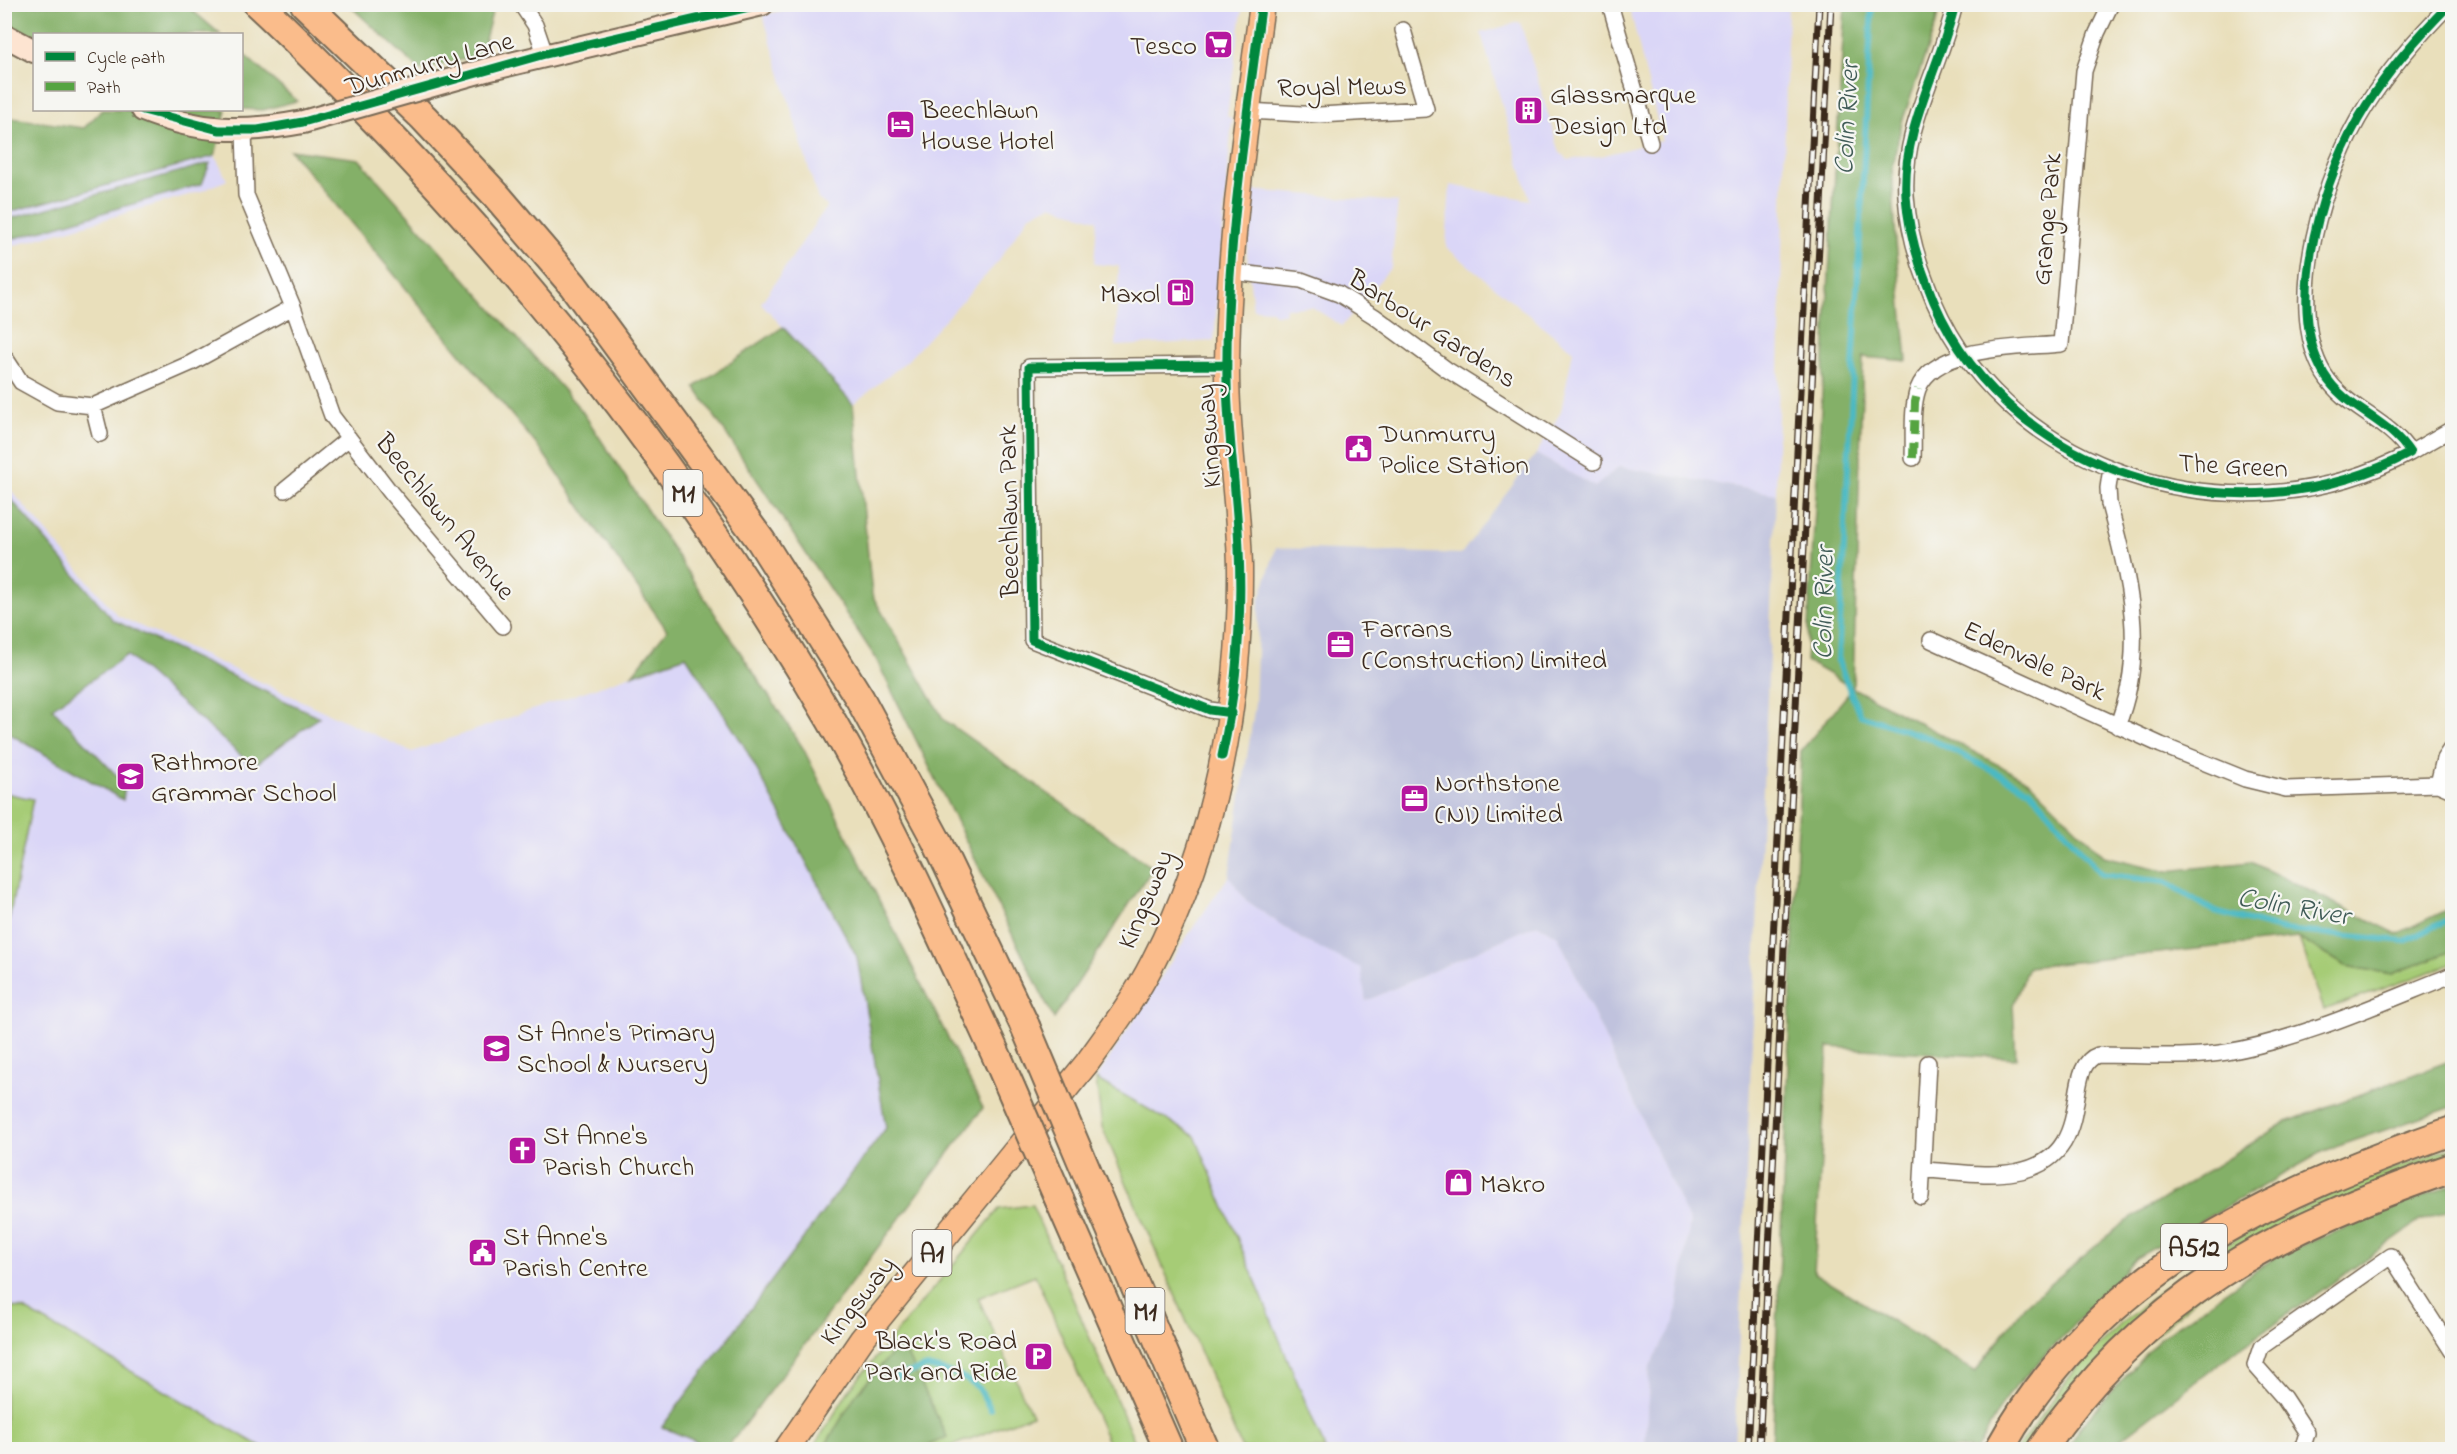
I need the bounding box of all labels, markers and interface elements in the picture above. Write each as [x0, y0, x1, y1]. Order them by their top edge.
street label: Dunmurry Lane [340, 23, 519, 108]
place label: Tesco [1130, 28, 1197, 67]
supermarket icon: Tesco [1202, 29, 1234, 61]
legend [33, 33, 243, 111]
text: Cycle path [87, 46, 165, 72]
water label: Colin River [1825, 57, 1872, 176]
street label: Royal Mews [1277, 68, 1407, 109]
text: Path [87, 76, 121, 102]
place label: Glassmarque Design Ltd [1549, 77, 1697, 147]
place label: Beechlawn House Hotel [920, 92, 1054, 162]
building icon: Glassmarque Design Ltd [1513, 94, 1545, 126]
hotel icon: Beechlawn House Hotel [884, 109, 916, 141]
street label: Grange Park [2023, 151, 2074, 287]
street label: Barbour Gardens [1339, 260, 1524, 399]
place label: Maxol [1100, 276, 1160, 315]
fuel station icon: Maxol [1165, 277, 1197, 309]
street label: Kingsway [1187, 382, 1234, 489]
place label: Dunmurry Police Station [1378, 416, 1529, 486]
street label: Beechlawn Park [989, 424, 1032, 599]
street label: Beechlawn Avenue [364, 425, 524, 610]
public building icon: Dunmurry Police Station [1342, 433, 1374, 465]
street label: The Green [2177, 445, 2289, 490]
road number: M1 [664, 470, 702, 516]
water label: Colin River [1804, 543, 1847, 660]
place label: Farrans (Construction) Limited [1361, 611, 1607, 681]
street label: Edenvale Park [1956, 612, 2112, 713]
office icon: Farrans (Construction) Limited [1325, 628, 1357, 660]
place label: Rathmore Grammar School [151, 744, 336, 814]
school or university icon: Rathmore Grammar School [114, 761, 146, 793]
place label: Northstone (NI) Limited [1435, 765, 1563, 835]
office icon: Northstone (NI) Limited [1398, 782, 1430, 814]
street label: Kingsway [1109, 844, 1186, 956]
water label: Colin River [2234, 878, 2356, 939]
place label: St Anne's Primary School & Nursery [517, 1015, 715, 1085]
school or university icon: St Anne's Primary School & Nursery [480, 1032, 512, 1064]
place label: St Anne's Parish Church [543, 1118, 694, 1188]
church icon: St Anne's Parish Church [506, 1135, 538, 1167]
place label: Makro [1480, 1166, 1545, 1205]
shop icon: Makro [1443, 1167, 1475, 1199]
place label: St Anne's Parish Centre [503, 1219, 649, 1289]
road number: A512 [2161, 1224, 2227, 1270]
road number: A1 [912, 1230, 952, 1276]
public building icon: St Anne's Parish Centre [466, 1236, 498, 1268]
street label: Kingsway [811, 1248, 906, 1355]
road number: M1 [1126, 1288, 1164, 1334]
place label: Black's Road Park and Ride [865, 1323, 1018, 1393]
parking icon: Black's Road Park and Ride [1022, 1340, 1054, 1372]

